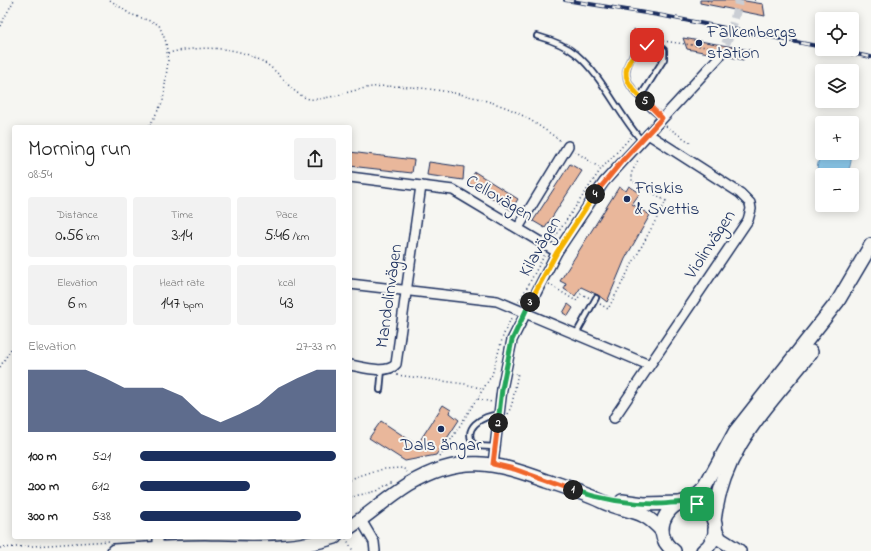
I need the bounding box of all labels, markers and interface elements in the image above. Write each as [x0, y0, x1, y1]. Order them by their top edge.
map controls [815, 12, 859, 212]
button: locate [815, 12, 859, 56]
place label: Falkenbergs station [706, 20, 797, 67]
pin [630, 28, 664, 62]
icon: check [636, 34, 658, 56]
marker: Falkenbergs station [694, 38, 704, 48]
button: layers [815, 64, 859, 108]
pin: 5 [635, 91, 655, 111]
text: 5 [642, 93, 648, 109]
button: + [815, 116, 859, 160]
text: Morning run [28, 134, 131, 166]
button: share [294, 138, 336, 180]
text: 08:54 [28, 165, 52, 184]
button: − [815, 168, 859, 212]
street label: Cellovägen [460, 169, 538, 230]
place label: Friskis & Svettis [634, 176, 699, 223]
pin: 4 [585, 184, 605, 204]
text: 4 [593, 186, 597, 202]
marker: Friskis & Svettis [622, 194, 632, 204]
street label: Violinvägen [678, 205, 744, 286]
text: Distance [57, 207, 98, 223]
text: Time [171, 207, 193, 223]
text: Pace [276, 207, 297, 223]
street label: Kilavägen [513, 212, 570, 282]
text: 0.56 [55, 223, 83, 248]
text: 3:14 [172, 223, 192, 248]
text: 5:46 [264, 223, 290, 248]
text: km [83, 229, 99, 245]
text: /km [290, 229, 309, 245]
street label: Mandolinvägen [370, 242, 411, 350]
text: Elevation [57, 275, 98, 291]
text: Heart rate [159, 275, 205, 291]
text: kcal [278, 275, 295, 291]
text: 6 [68, 291, 75, 316]
text: 147 [161, 291, 180, 316]
text: 43 [280, 291, 294, 316]
pin: 3 [520, 292, 540, 312]
text: 3 [528, 294, 532, 310]
text: m [75, 297, 87, 313]
text: bpm [180, 297, 203, 313]
text: Elevation [28, 337, 76, 356]
text: 27–33 m [296, 337, 336, 356]
pin: 2 [488, 413, 508, 433]
text: 2 [495, 415, 501, 431]
marker: Dals ängar [436, 424, 446, 434]
place label: Dals ängar [400, 433, 482, 460]
text: 100 m [28, 447, 57, 466]
text: 5:21 [92, 447, 111, 466]
text: 200 m [28, 477, 59, 496]
text: 6:12 [92, 477, 109, 496]
pin: 1 [563, 480, 583, 500]
text: 1 [571, 482, 575, 498]
pin [680, 487, 714, 521]
icon: arrive [686, 493, 708, 515]
text: 300 m [28, 507, 58, 526]
text: 5:38 [92, 507, 111, 526]

